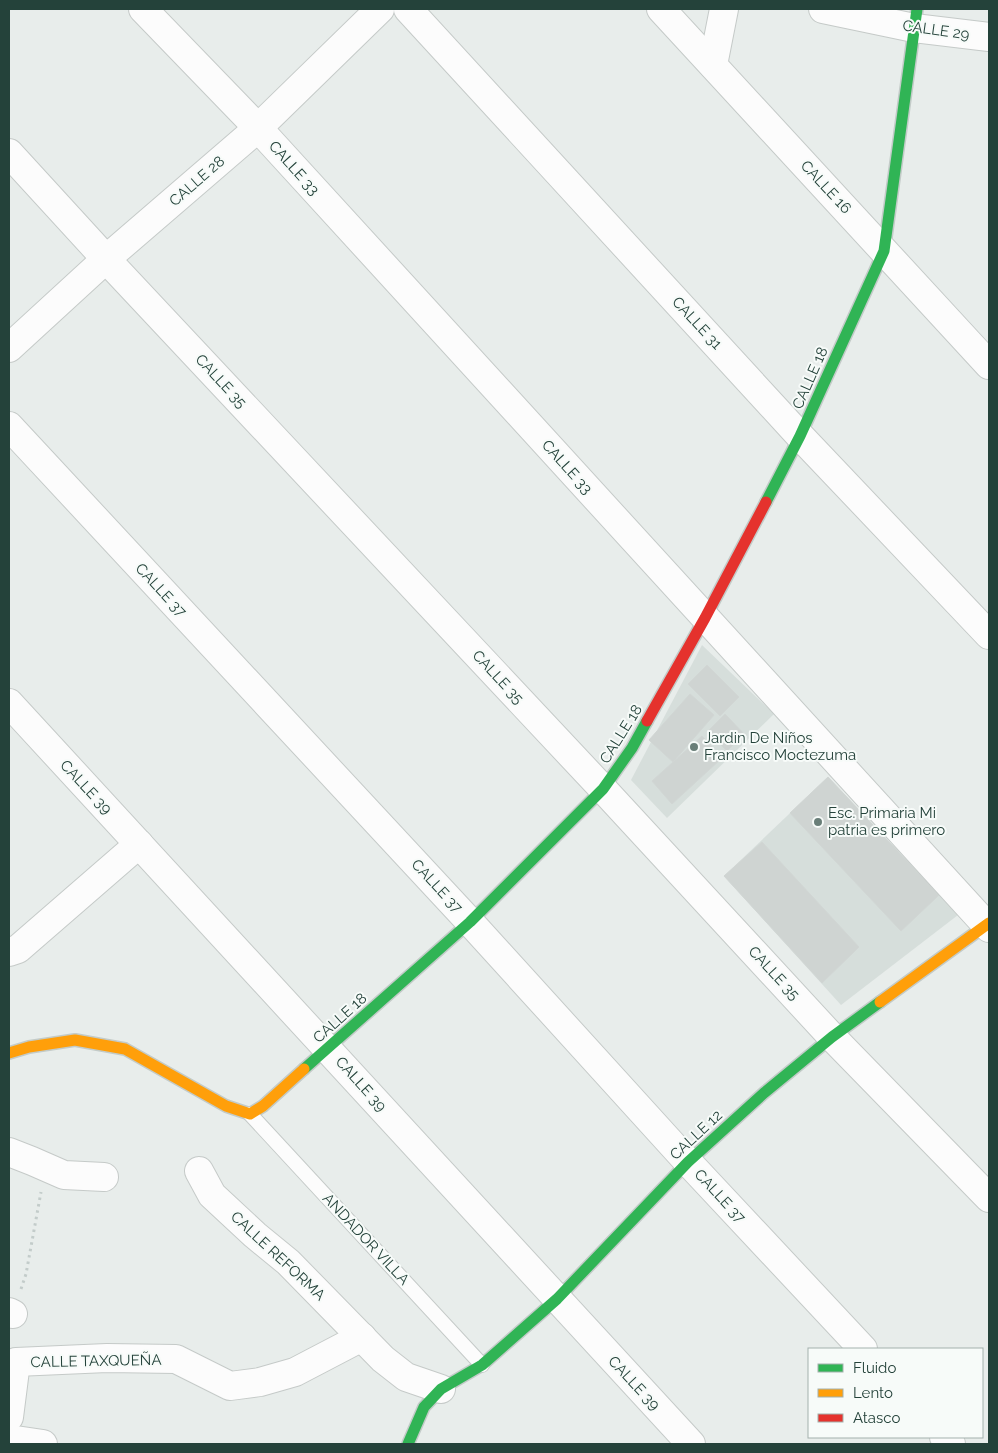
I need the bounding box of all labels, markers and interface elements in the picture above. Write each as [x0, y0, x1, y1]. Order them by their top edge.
street label: CALLE 29 [901, 16, 971, 44]
street label: CALLE 33 [265, 137, 323, 199]
street label: CALLE 28 [166, 152, 228, 210]
street label: CALLE 16 [797, 157, 855, 217]
street label: CALLE 31 [668, 293, 726, 353]
street label: CALLE 18 [788, 344, 832, 412]
street label: CALLE 35 [192, 350, 250, 412]
street label: CALLE 33 [538, 436, 596, 498]
street label: CALLE 37 [132, 559, 190, 621]
street label: CALLE 35 [469, 646, 527, 708]
street label: CALLE 18 [596, 701, 646, 767]
place label: Jardin De Niños Francisco Moctezuma [704, 729, 856, 764]
marker: Jardin De Niños Francisco Moctezuma [688, 741, 700, 753]
street label: CALLE 39 [56, 756, 116, 818]
place label: Esc. Primaria Mi patria es primero [828, 804, 945, 839]
marker: Esc. Primaria Mi patria es primero [812, 816, 824, 828]
street label: CALLE 37 [408, 855, 466, 917]
street label: CALLE 35 [745, 942, 803, 1004]
street label: CALLE 18 [309, 989, 371, 1047]
street label: CALLE 39 [332, 1053, 390, 1115]
street label: CALLE 12 [666, 1106, 726, 1164]
street label: CALLE 37 [691, 1165, 749, 1227]
street label: ANDADOR VILLA [319, 1189, 413, 1289]
street label: CALLE REFORMA [227, 1208, 329, 1304]
legend [808, 1348, 983, 1438]
street label: CALLE TAXQUEÑA [30, 1351, 162, 1371]
street label: CALLE 39 [604, 1352, 664, 1414]
text: Fluido [853, 1359, 896, 1377]
text: Lento [853, 1384, 893, 1402]
text: Atasco [853, 1409, 900, 1427]

